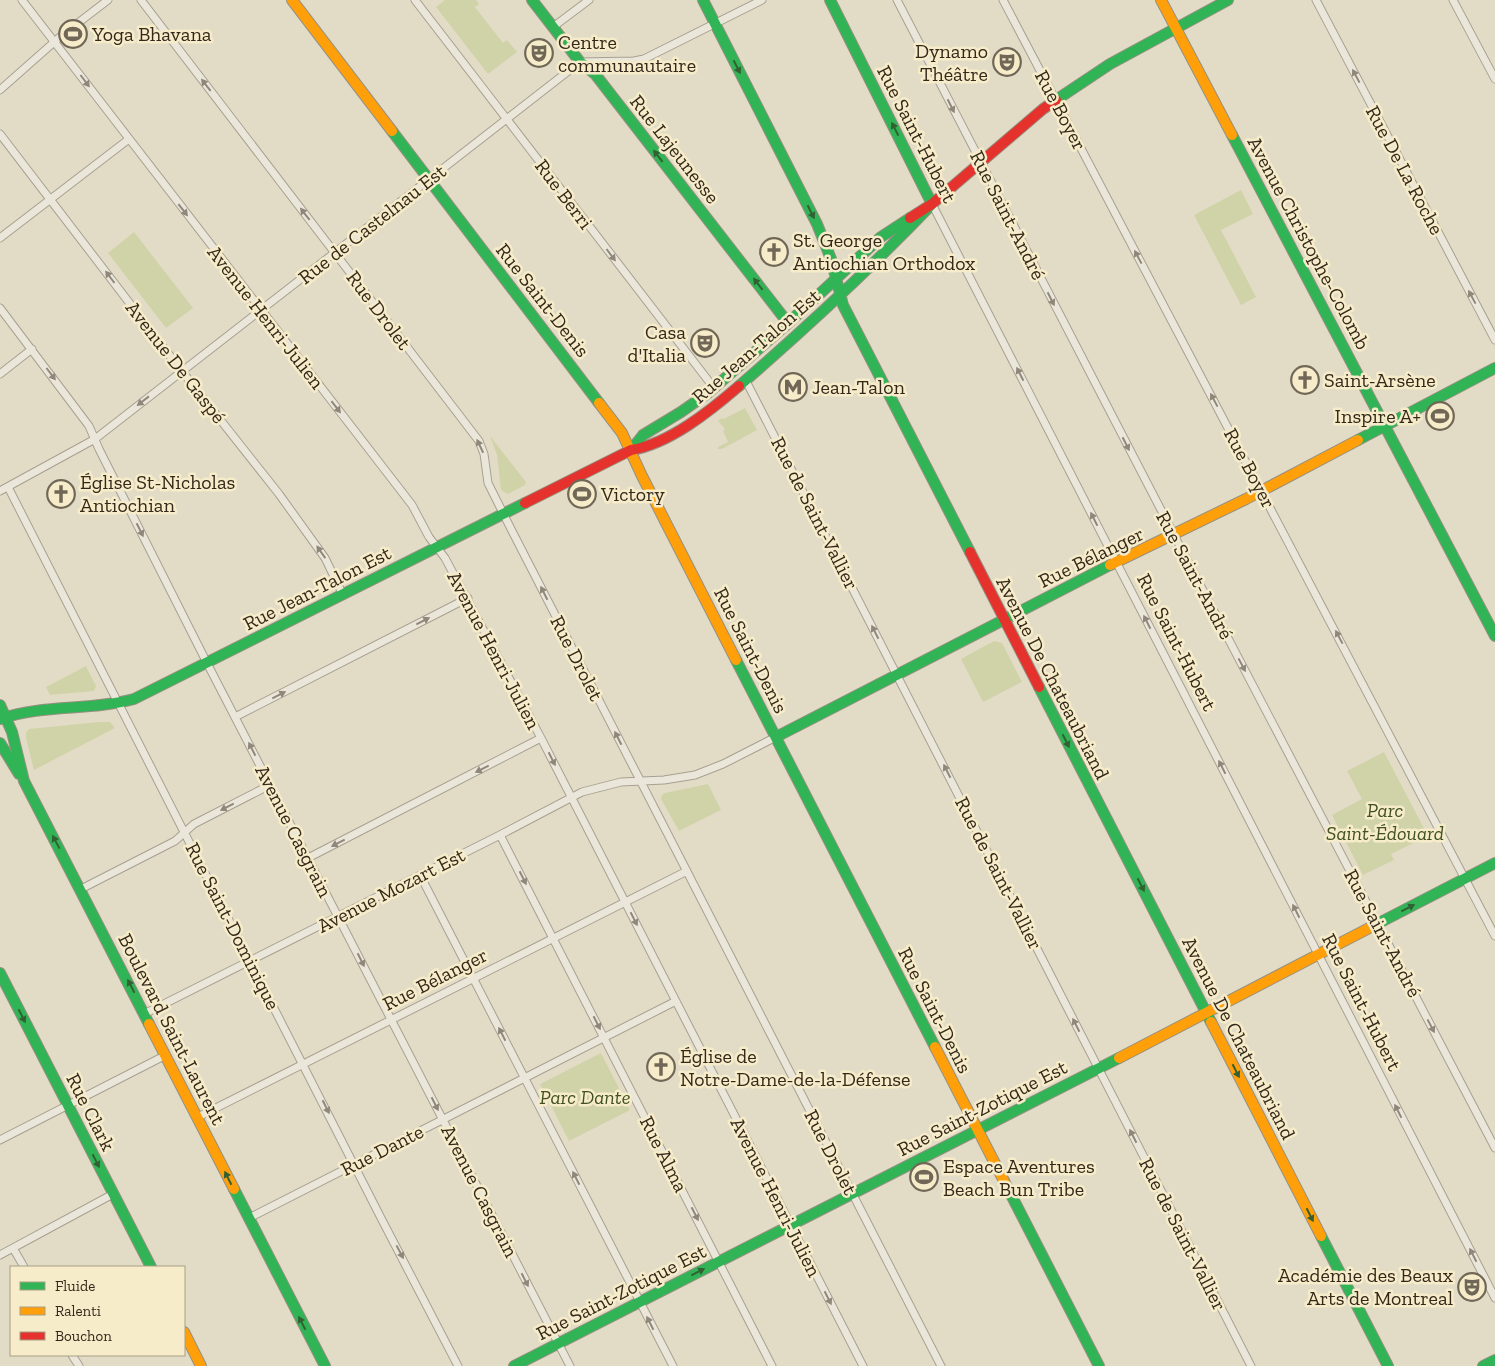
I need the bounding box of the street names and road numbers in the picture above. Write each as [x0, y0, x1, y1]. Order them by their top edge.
street label: Rue Saint-Hubert [872, 61, 962, 207]
street label: Rue Boyer [1030, 66, 1092, 154]
street label: Rue Lajeunesse [625, 90, 725, 208]
street label: Rue De La Roche [1361, 101, 1449, 239]
street label: Avenue Christophe-Colomb [1243, 132, 1375, 354]
street label: Rue Saint-André [965, 146, 1051, 284]
street label: Rue Berri [530, 154, 598, 234]
street label: Rue de Castelnau Est [293, 159, 451, 289]
street label: Rue Saint-Denis [491, 238, 595, 362]
street label: Avenue Henri-Julien [203, 240, 330, 394]
street label: Rue Drolet [342, 266, 417, 355]
street label: Rue Jean-Talon Est [687, 283, 826, 408]
street label: Avenue De Gaspé [121, 296, 231, 428]
street label: Rue Boyer [1219, 424, 1281, 512]
street label: Rue de Saint-Vallier [766, 433, 864, 593]
street label: Rue Saint-André [1151, 507, 1239, 643]
street label: Rue Bélanger [1034, 521, 1148, 593]
street label: Rue Jean-Talon Est [239, 540, 395, 636]
street label: Avenue Henri-Julien [442, 567, 546, 734]
street label: Rue Saint-Hubert [1132, 569, 1222, 715]
street label: Avenue De Chateaubriand [991, 573, 1115, 783]
street label: Rue Saint-Denis [709, 583, 793, 717]
street label: Rue Drolet [545, 611, 609, 705]
street label: Avenue Casgrain [250, 761, 338, 902]
street label: Rue de Saint-Vallier [950, 793, 1048, 953]
street label: Rue Saint-Dominique [180, 838, 286, 1014]
street label: Avenue Mozart Est [313, 842, 469, 938]
street label: Rue Saint-André [1339, 865, 1427, 1001]
street label: Boulevard Saint-Laurent [113, 929, 231, 1129]
street label: Rue Saint-Hubert [1317, 929, 1407, 1075]
street label: Avenue De Chateaubriand [1177, 933, 1301, 1143]
street label: Rue Bélanger [379, 942, 491, 1016]
street label: Rue Saint-Denis [893, 943, 977, 1077]
street label: Rue Saint-Zotique Est [893, 1055, 1071, 1161]
street label: Rue Clark [61, 1069, 121, 1155]
street label: Rue Drolet [799, 1105, 863, 1199]
street label: Rue Alma [635, 1112, 693, 1196]
street label: Avenue Henri-Julien [725, 1113, 827, 1281]
street label: Rue Dante [337, 1119, 427, 1181]
street label: Avenue Casgrain [436, 1121, 524, 1262]
street label: Rue de Saint-Vallier [1134, 1154, 1232, 1314]
street label: Rue Saint-Zotique Est [532, 1239, 710, 1345]

